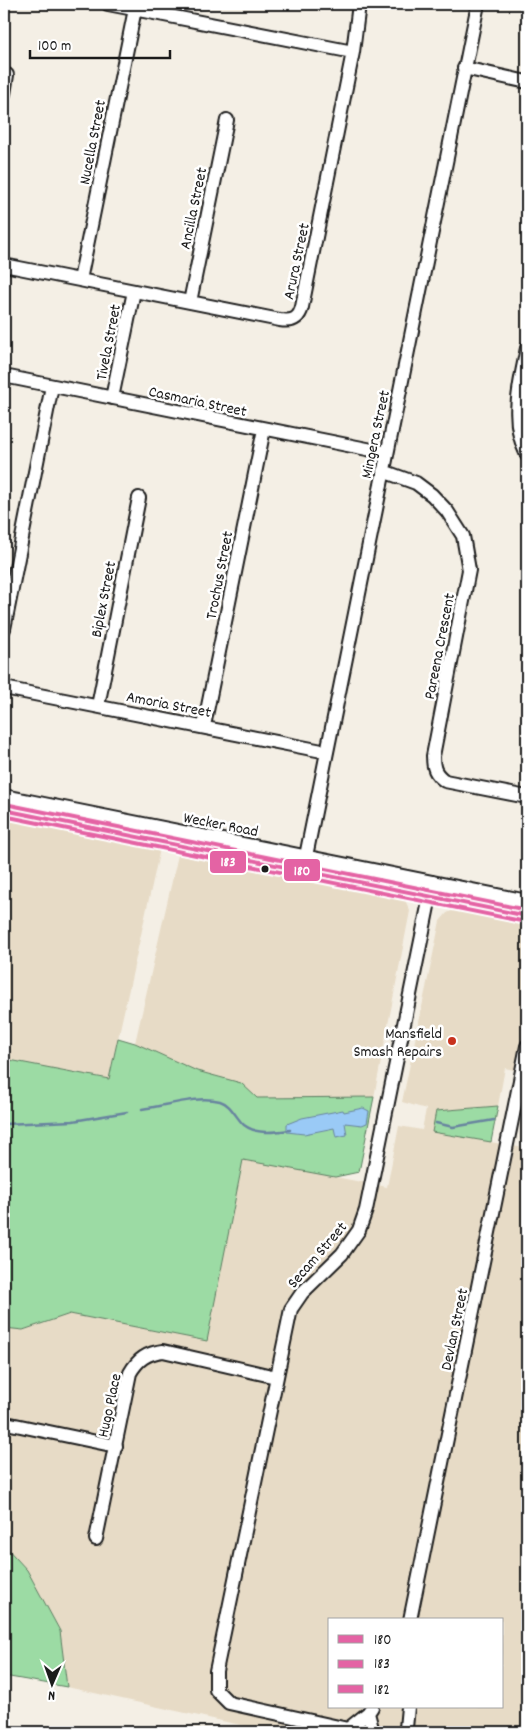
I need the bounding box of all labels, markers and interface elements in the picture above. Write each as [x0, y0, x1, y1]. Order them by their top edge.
scale bar [30, 28, 170, 60]
text: 100 m [38, 36, 71, 58]
street label: Nucella Street [74, 98, 113, 187]
street label: Ancilla Street [175, 165, 214, 252]
street label: Arura Street [278, 221, 317, 302]
street label: Tivela Street [91, 302, 128, 382]
street label: Casmaria Street [146, 381, 249, 424]
street label: Mingera Street [356, 388, 397, 481]
street label: Trochus Street [201, 529, 240, 622]
street label: Biplex Street [86, 559, 123, 640]
street label: Pareena Crescent [419, 591, 462, 702]
street label: Amoria Street [124, 686, 213, 725]
street label: Wecker Road [181, 807, 260, 844]
line badge: 183 [209, 850, 247, 874]
text: 183 [221, 853, 235, 873]
line badge: 180 [283, 858, 321, 882]
text: 180 [294, 862, 310, 882]
unlabelled marker [260, 864, 270, 874]
place label: Mansfield Smash Repairs [353, 1023, 442, 1064]
marker: Mansfield Smash Repairs [446, 1035, 458, 1047]
street label: Secam Street [282, 1217, 353, 1294]
street label: Devlan Street [436, 1286, 475, 1373]
street label: Hugo Place [92, 1371, 128, 1440]
legend [328, 1618, 504, 1708]
text: 180 [374, 1630, 391, 1652]
text: 183 [374, 1654, 390, 1676]
north arrow [28, 1658, 78, 1708]
text: 182 [374, 1680, 390, 1702]
text: N [48, 1685, 55, 1705]

